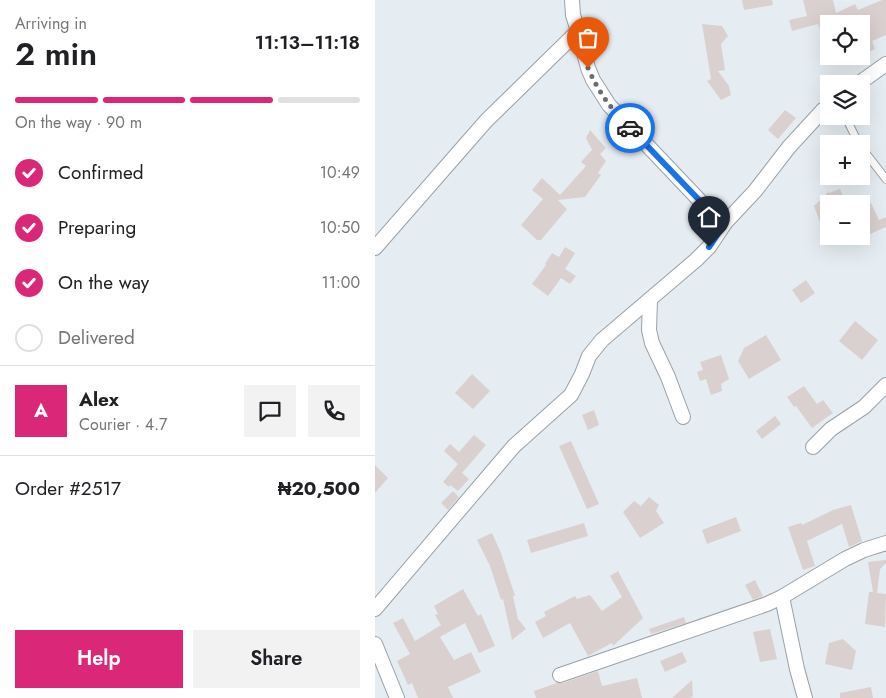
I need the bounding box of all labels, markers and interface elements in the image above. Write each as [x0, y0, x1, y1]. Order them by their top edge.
text: Arriving in [15, 12, 87, 35]
map controls [820, 15, 870, 245]
button: locate [820, 15, 870, 65]
pin [567, 17, 609, 68]
icon: bag [574, 24, 602, 52]
text: 11:13–11:18 [255, 29, 360, 56]
text: 2 min [15, 31, 97, 77]
button: layers [820, 75, 870, 125]
courier [605, 103, 655, 153]
text: On the way · 90 m [15, 111, 142, 134]
icon: car [616, 114, 644, 142]
button: + [820, 135, 870, 185]
icon: check [15, 159, 43, 187]
text: Confirmed [58, 159, 144, 186]
text: 10:49 [320, 161, 360, 184]
button: − [820, 195, 870, 245]
pin [688, 196, 730, 247]
icon: home [695, 203, 723, 231]
icon: check [15, 214, 43, 242]
text: Preparing [58, 214, 136, 241]
text: 10:50 [320, 216, 360, 239]
icon: check [15, 269, 43, 297]
text: On the way [58, 269, 149, 296]
text: 11:00 [322, 271, 360, 294]
text: Delivered [58, 324, 135, 351]
button: chat [244, 385, 296, 437]
button: phone [308, 385, 360, 437]
text: Alex [79, 386, 119, 413]
text: A [34, 397, 48, 424]
text: Courier · 4.7 [79, 413, 167, 436]
text: Order #2517 [15, 475, 121, 502]
text: ₦20,500 [278, 475, 360, 502]
button: Help [15, 630, 183, 688]
button: Share [193, 630, 360, 688]

